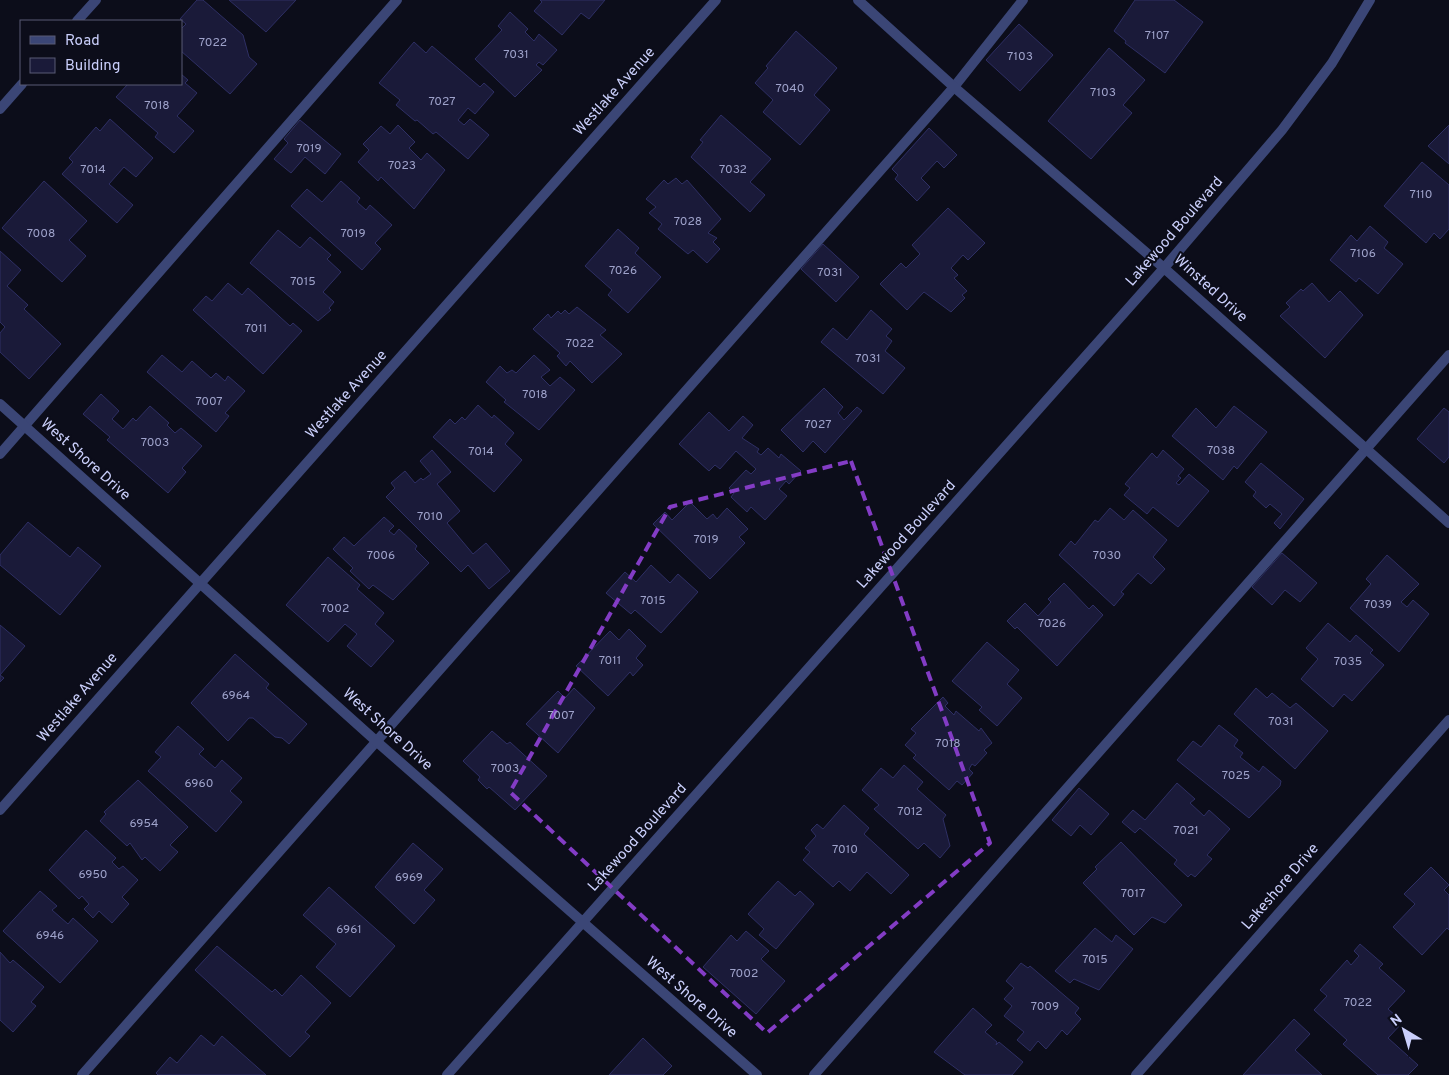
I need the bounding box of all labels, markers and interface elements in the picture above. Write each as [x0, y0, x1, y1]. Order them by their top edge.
legend [20, 20, 182, 85]
house number: 7107 [1145, 28, 1169, 44]
text: Road [65, 32, 100, 51]
house number: 7022 [199, 35, 227, 51]
street label: Westlake Avenue [570, 44, 660, 140]
house number: 7031 [503, 47, 529, 63]
house number: 7103 [1007, 49, 1033, 65]
text: Building [65, 57, 120, 76]
house number: 7040 [776, 81, 804, 97]
house number: 7103 [1090, 85, 1116, 101]
house number: 7027 [428, 94, 456, 110]
house number: 7018 [144, 98, 170, 114]
house number: 7019 [296, 141, 322, 157]
house number: 7023 [388, 158, 416, 174]
house number: 7014 [80, 162, 106, 178]
house number: 7032 [719, 162, 747, 178]
street label: Lakewood Boulevard [1122, 173, 1228, 291]
house number: 7110 [1409, 187, 1433, 203]
house number: 7028 [674, 214, 702, 230]
house number: 7008 [27, 226, 55, 242]
house number: 7019 [340, 226, 366, 242]
house number: 7106 [1350, 246, 1376, 262]
street label: Winsted Drive [1169, 251, 1251, 327]
house number: 7026 [609, 263, 637, 279]
house number: 7031 [817, 265, 843, 281]
house number: 7015 [290, 274, 316, 290]
house number: 7011 [245, 321, 267, 337]
house number: 7022 [566, 336, 594, 352]
street label: Westlake Avenue [302, 347, 392, 443]
house number: 7031 [855, 351, 881, 367]
house number: 7018 [522, 387, 548, 403]
house number: 7007 [195, 394, 223, 410]
street label: West Shore Drive [36, 415, 134, 505]
house number: 7027 [804, 417, 832, 433]
house number: 7003 [141, 435, 169, 451]
house number: 7038 [1207, 443, 1235, 459]
house number: 7014 [468, 444, 494, 460]
street label: Lakewood Boulevard [853, 477, 961, 593]
house number: 7010 [417, 509, 443, 525]
house number: 7019 [693, 532, 719, 548]
house number: 7006 [367, 548, 395, 564]
house number: 7030 [1093, 548, 1121, 564]
house number: 7015 [640, 593, 666, 609]
house number: 7039 [1364, 597, 1392, 613]
house number: 7002 [321, 601, 349, 617]
house number: 7026 [1038, 616, 1066, 632]
street label: Westlake Avenue [34, 649, 122, 747]
house number: 7011 [599, 653, 621, 669]
house number: 7035 [1334, 654, 1362, 670]
street label: West Shore Drive [338, 685, 436, 775]
house number: 6964 [222, 688, 250, 704]
house number: 7007 [547, 708, 575, 724]
house number: 7031 [1268, 714, 1294, 730]
house number: 7018 [935, 736, 961, 752]
house number: 7003 [491, 761, 519, 777]
house number: 7025 [1222, 768, 1250, 784]
house number: 6960 [185, 776, 213, 792]
street label: Lakewood Boulevard [584, 780, 692, 896]
house number: 7012 [897, 804, 923, 820]
house number: 6954 [129, 816, 159, 832]
house number: 7021 [1173, 823, 1199, 839]
street label: Lakeshore Drive [1238, 840, 1324, 934]
house number: 7010 [832, 842, 858, 858]
house number: 6950 [78, 867, 108, 883]
house number: 6969 [395, 870, 423, 886]
house number: 7017 [1121, 886, 1145, 902]
house number: 6961 [336, 922, 362, 938]
house number: 6946 [36, 928, 64, 944]
house number: 7015 [1082, 952, 1108, 968]
street label: West Shore Drive [641, 953, 741, 1043]
house number: 7002 [730, 966, 758, 982]
house number: 7022 [1344, 995, 1372, 1011]
house number: 7009 [1031, 999, 1059, 1015]
north arrow [1379, 1005, 1429, 1055]
text: N [1388, 1011, 1406, 1031]

